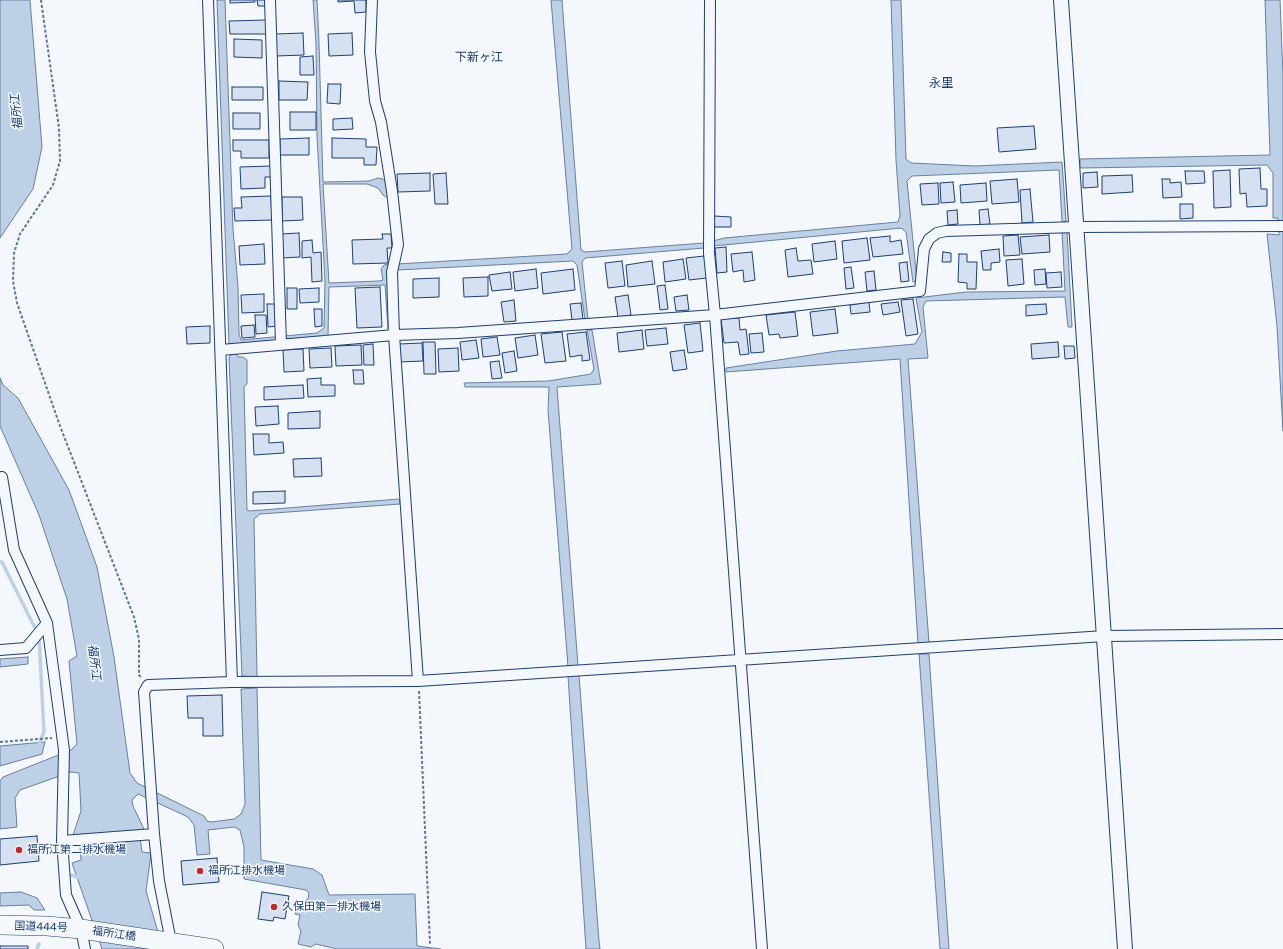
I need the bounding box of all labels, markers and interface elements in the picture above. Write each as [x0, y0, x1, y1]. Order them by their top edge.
district label: 下新ヶ江 [455, 51, 503, 65]
district label: 永里 [929, 77, 953, 91]
water label: 福所江 [8, 93, 26, 131]
water label: 福所江 [85, 643, 103, 681]
place label: 福所江第二排水機場 [27, 843, 126, 857]
marker: 福所江第二排水機場 [14, 845, 24, 855]
place label: 福所江排水機場 [208, 864, 285, 878]
marker: 福所江排水機場 [195, 866, 205, 876]
place label: 久保田第一排水機場 [282, 900, 381, 914]
marker: 久保田第一排水機場 [269, 902, 279, 912]
street label: 国道444号 [14, 919, 68, 935]
street label: 福所江橋 [91, 924, 137, 944]

